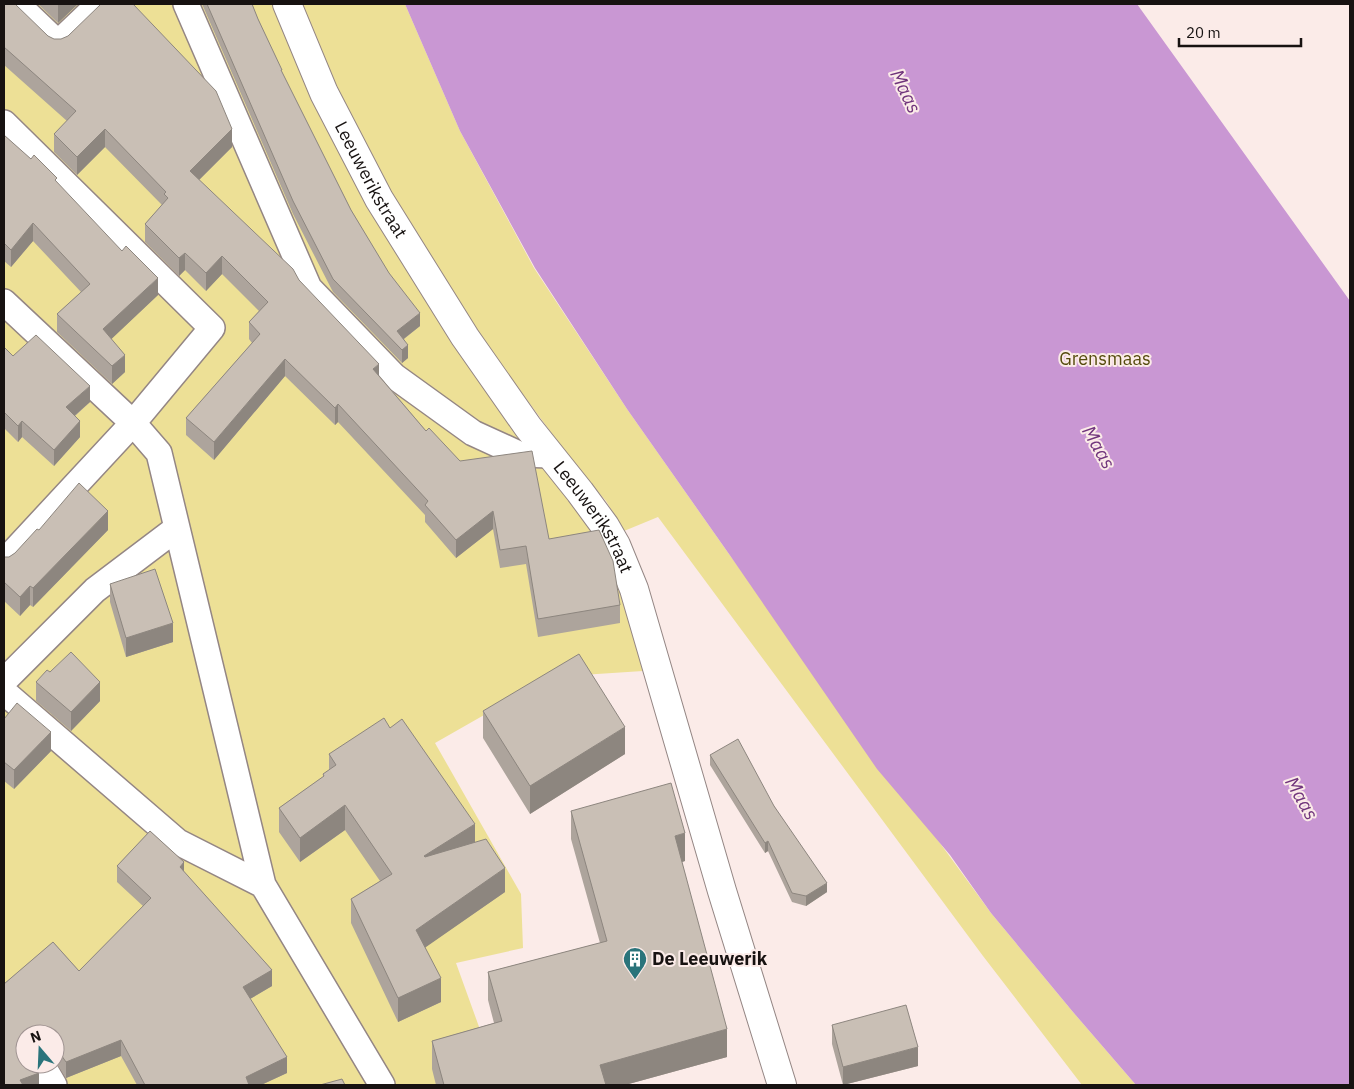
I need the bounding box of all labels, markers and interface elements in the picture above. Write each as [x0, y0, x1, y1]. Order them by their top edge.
scale bar [1179, 15, 1302, 47]
text: 20 m [1186, 23, 1221, 42]
water label: Maas [885, 65, 927, 117]
street label: Leeuwerikstraat [330, 117, 413, 242]
park label: Grensmaas [1059, 347, 1151, 370]
water label: Maas [1077, 421, 1121, 473]
street label: Leeuwerikstraat [549, 456, 638, 576]
water label: Maas [1280, 772, 1324, 824]
building icon: De Leeuwerik [622, 946, 648, 980]
place label: De Leeuwerik [652, 947, 768, 970]
north arrow [15, 1024, 65, 1074]
text: N [28, 1027, 43, 1047]

